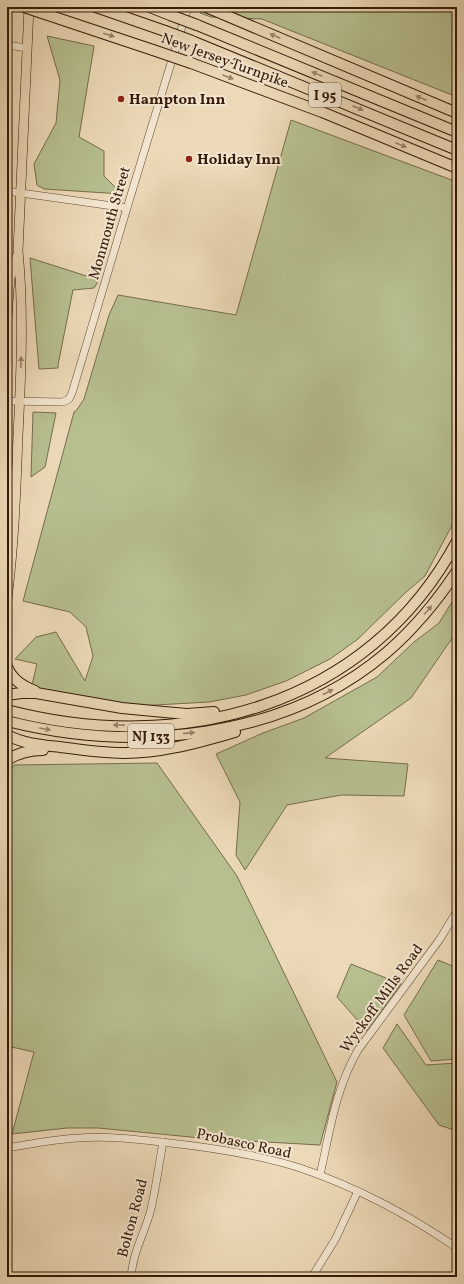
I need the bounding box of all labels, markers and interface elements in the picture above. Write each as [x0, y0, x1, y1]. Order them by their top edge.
street label: New Jersey Turnpike [158, 29, 291, 94]
one-way arrow [104, 33, 116, 39]
one-way arrow [269, 33, 281, 39]
one-way arrow [312, 71, 323, 77]
one-way arrow [222, 74, 234, 80]
road number: I 95 [309, 83, 341, 107]
place label: Hampton Inn [129, 90, 225, 111]
marker: Hampton Inn [116, 94, 126, 104]
one-way arrow [415, 95, 426, 101]
one-way arrow [352, 106, 364, 112]
one-way arrow [395, 141, 407, 148]
place label: Holiday Inn [197, 150, 281, 171]
marker: Holiday Inn [184, 154, 194, 164]
street label: Monmouth Street [84, 164, 137, 282]
one-way arrow [17, 356, 24, 368]
one-way arrow [424, 605, 433, 616]
one-way arrow [322, 688, 333, 695]
one-way arrow [113, 722, 125, 729]
road number: NJ 133 [128, 724, 174, 748]
one-way arrow [39, 726, 51, 732]
one-way arrow [182, 730, 195, 737]
street label: Wyckoff Mills Road [336, 940, 429, 1058]
street label: Probasco Road [194, 1124, 293, 1165]
street label: Bolton Road [113, 1177, 154, 1260]

